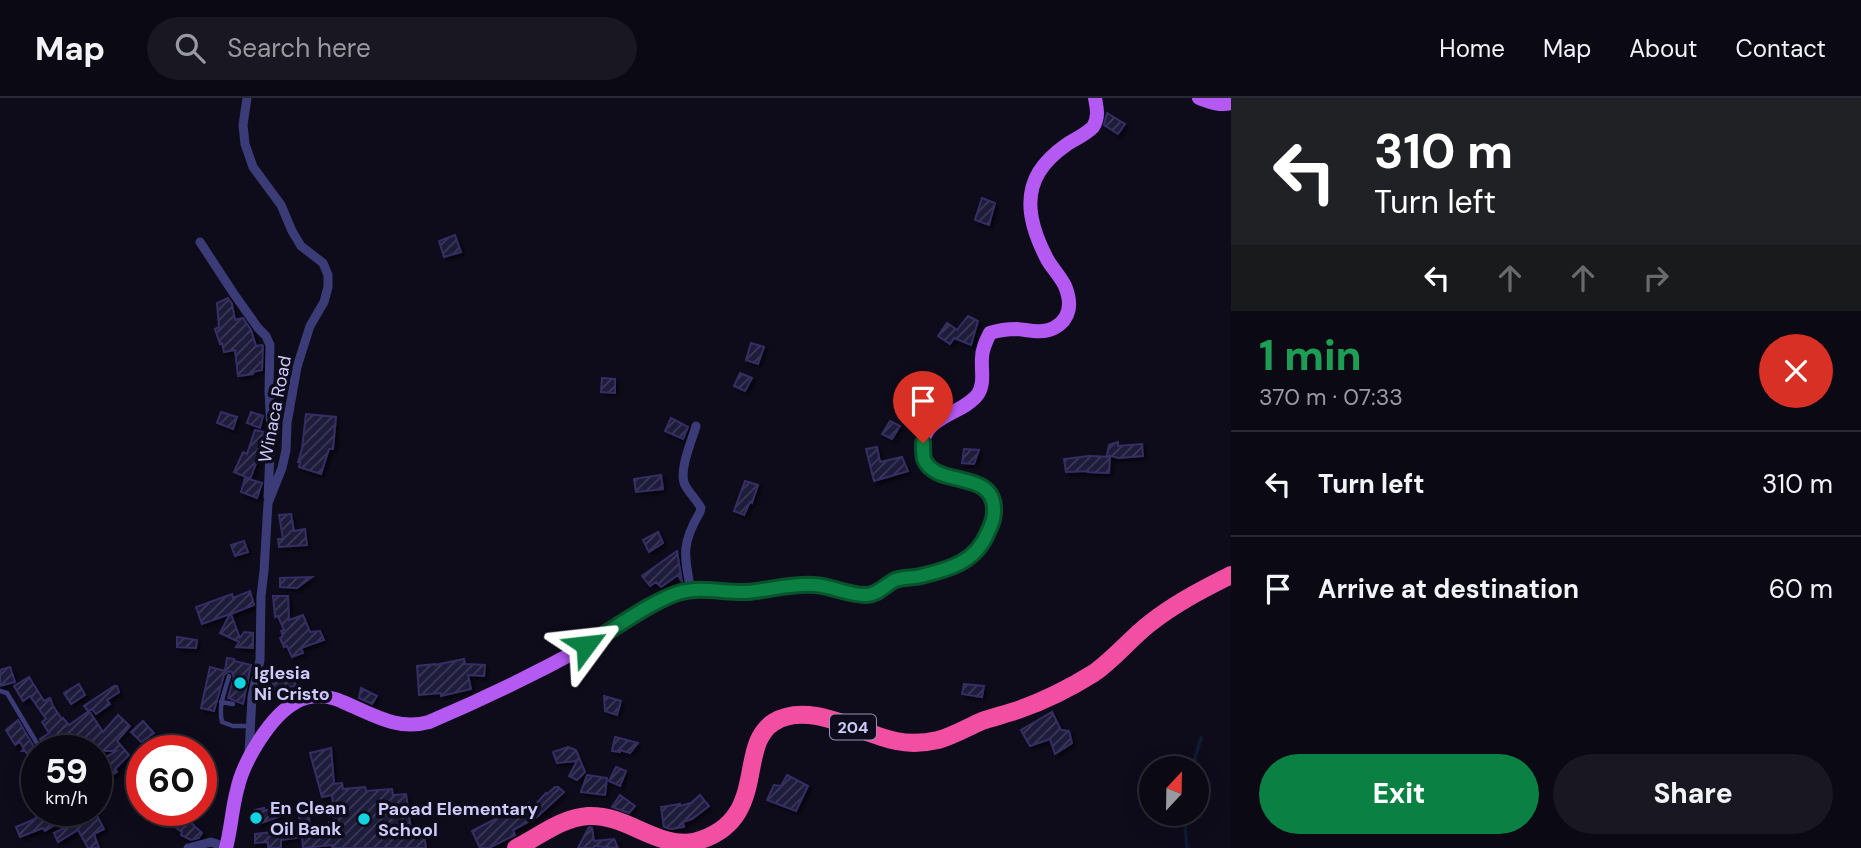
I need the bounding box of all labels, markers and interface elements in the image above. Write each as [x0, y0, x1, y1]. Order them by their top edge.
search box [147, 17, 637, 80]
text: Map [35, 27, 105, 70]
icon: search [171, 29, 209, 67]
text: Search here [227, 31, 371, 65]
text: Home [1439, 33, 1505, 64]
text: Map [1543, 33, 1591, 64]
text: About [1629, 33, 1698, 64]
text: Contact [1736, 33, 1826, 64]
text: 310 m [1374, 119, 1513, 183]
icon: left [1259, 126, 1350, 217]
text: Turn left [1374, 181, 1496, 223]
icon: left [1418, 259, 1456, 297]
icon: ahead [1491, 259, 1529, 297]
icon: ahead [1564, 259, 1602, 297]
icon: right [1637, 259, 1675, 297]
text: 1 min [1259, 328, 1362, 383]
button: close [1759, 334, 1833, 408]
street label: Winaca Road [253, 353, 297, 465]
pin [893, 371, 953, 443]
icon: arrive [904, 382, 942, 420]
text: 370 m · 07:33 [1259, 382, 1403, 412]
icon: left [1259, 465, 1297, 503]
text: Turn left [1318, 467, 1425, 501]
text: 310 m [1762, 467, 1833, 501]
icon: arrive [1259, 570, 1297, 608]
text: Arrive at destination [1318, 572, 1579, 606]
text: 60 m [1769, 572, 1833, 606]
position arrow [549, 608, 623, 682]
place label: Iglesia Ni Cristo [254, 661, 330, 706]
marker: Iglesia Ni Cristo [232, 675, 248, 691]
road number: 204 [830, 714, 876, 740]
speed limit sign: 60 [126, 735, 217, 826]
text: 59 [45, 748, 88, 794]
button: Exit [1259, 754, 1539, 834]
button: Share [1553, 754, 1833, 834]
north arrow [1139, 756, 1209, 826]
map controls [1139, 756, 1209, 826]
text: km/h [45, 786, 88, 810]
place label: En Clean Oil Bank [270, 796, 346, 841]
place label: Paoad Elementary School [378, 797, 538, 842]
marker: En Clean Oil Bank [248, 810, 264, 826]
marker: Paoad Elementary School [356, 811, 372, 827]

